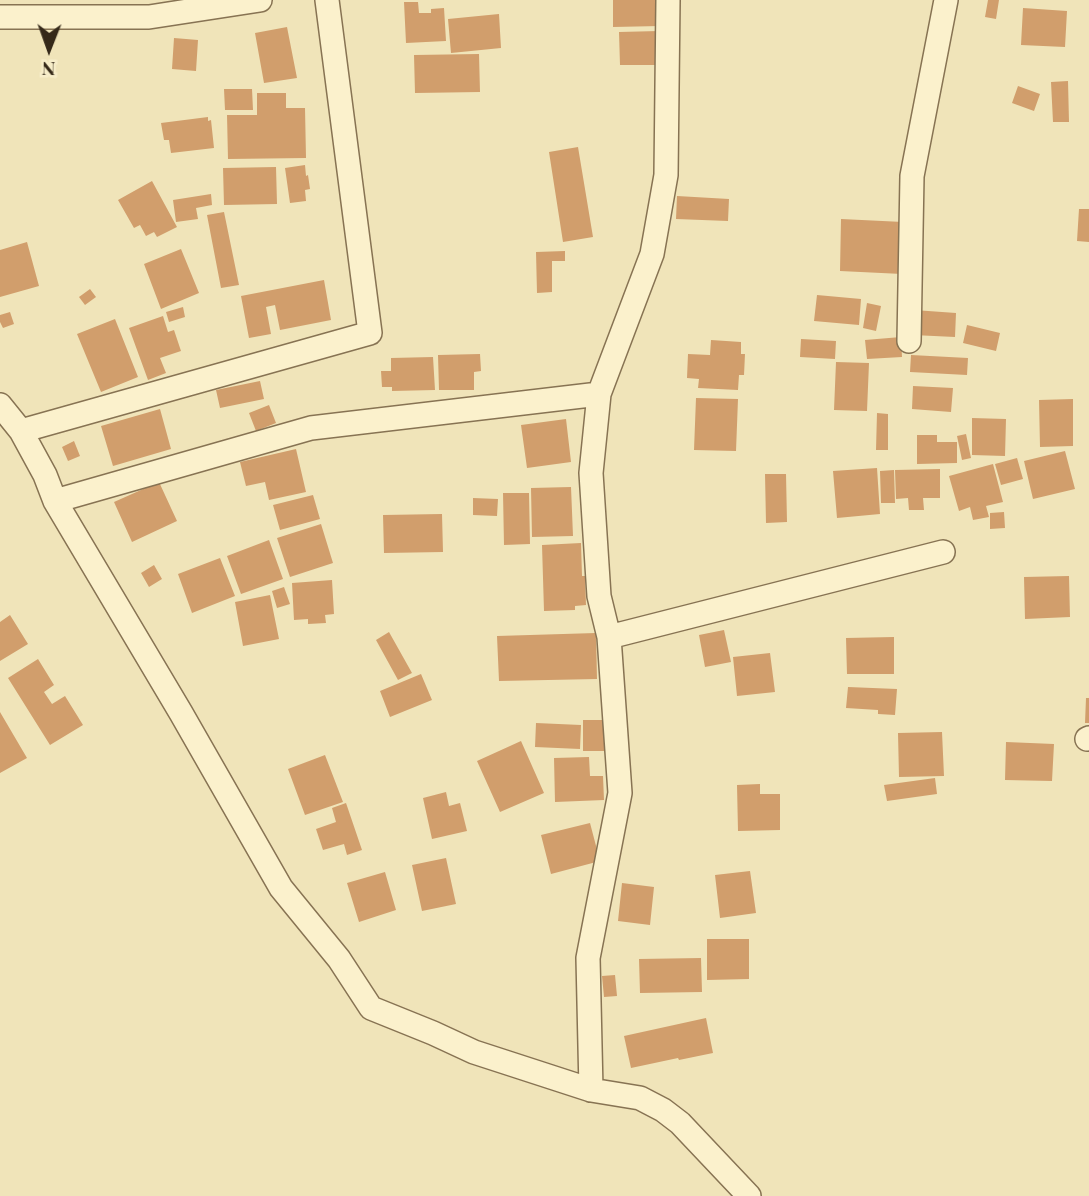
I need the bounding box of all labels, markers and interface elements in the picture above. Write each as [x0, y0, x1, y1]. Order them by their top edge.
north arrow [14, 14, 84, 84]
text: N [42, 57, 56, 83]

